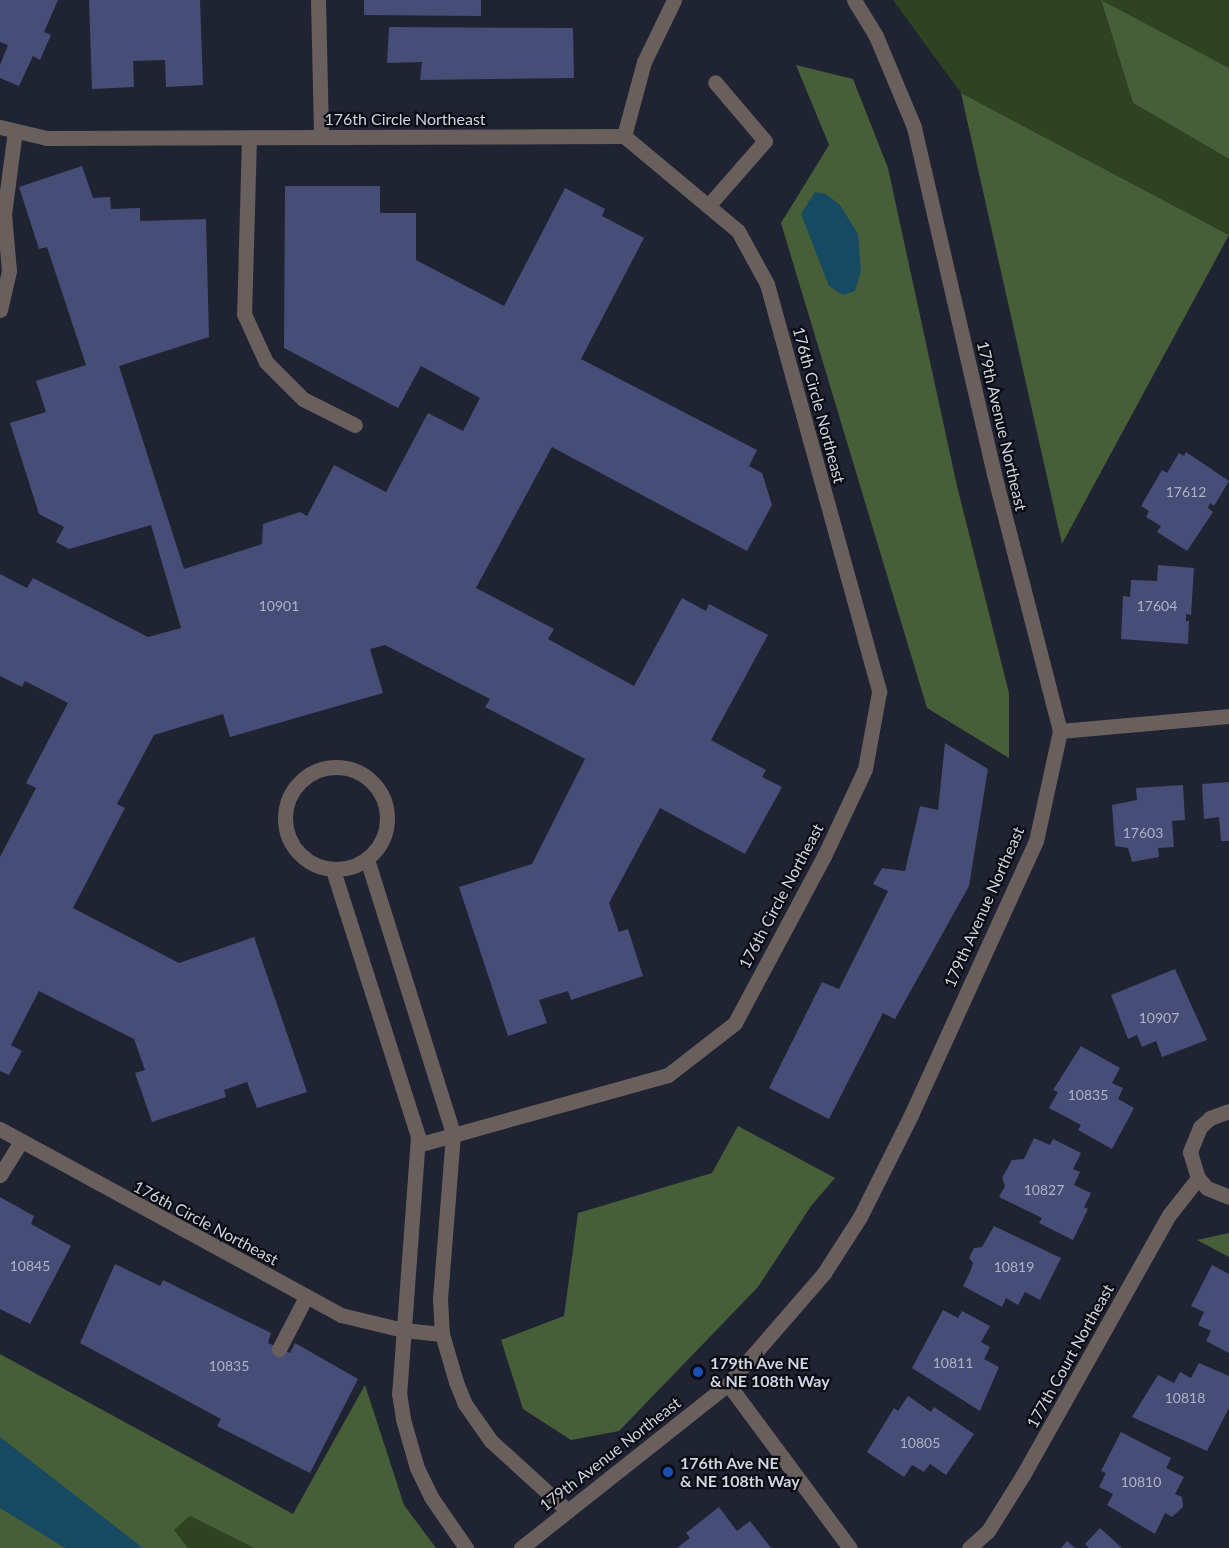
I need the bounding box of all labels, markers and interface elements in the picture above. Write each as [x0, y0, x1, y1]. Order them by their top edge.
street label: 176th Circle Northeast [324, 109, 486, 129]
street label: 176th Circle Northeast [789, 325, 849, 485]
street label: 179th Avenue Northeast [973, 339, 1031, 513]
house number: 17612 [1166, 484, 1206, 500]
house number: 10901 [259, 598, 299, 614]
house number: 17604 [1137, 598, 1177, 614]
street label: 176th Circle Northeast [735, 820, 827, 972]
street label: 179th Avenue Northeast [940, 824, 1028, 990]
house number: 17603 [1123, 825, 1163, 841]
house number: 10907 [1139, 1010, 1179, 1026]
house number: 10835 [1068, 1087, 1108, 1103]
street label: 176th Circle Northeast [130, 1177, 282, 1269]
house number: 10827 [1024, 1182, 1064, 1198]
house number: 10845 [10, 1258, 50, 1274]
house number: 10819 [994, 1259, 1034, 1275]
street label: 177th Court Northeast [1022, 1281, 1118, 1431]
place label: 179th Ave NE & NE 108th Way [710, 1353, 830, 1391]
house number: 10811 [933, 1355, 973, 1371]
house number: 10835 [209, 1358, 249, 1374]
marker: 179th Ave NE & NE 108th Way [691, 1365, 705, 1379]
house number: 10818 [1165, 1390, 1205, 1406]
street label: 179th Avenue Northeast [535, 1393, 685, 1515]
house number: 10805 [900, 1435, 940, 1451]
place label: 176th Ave NE & NE 108th Way [680, 1453, 800, 1491]
marker: 176th Ave NE & NE 108th Way [661, 1465, 675, 1479]
house number: 10810 [1121, 1474, 1161, 1490]

